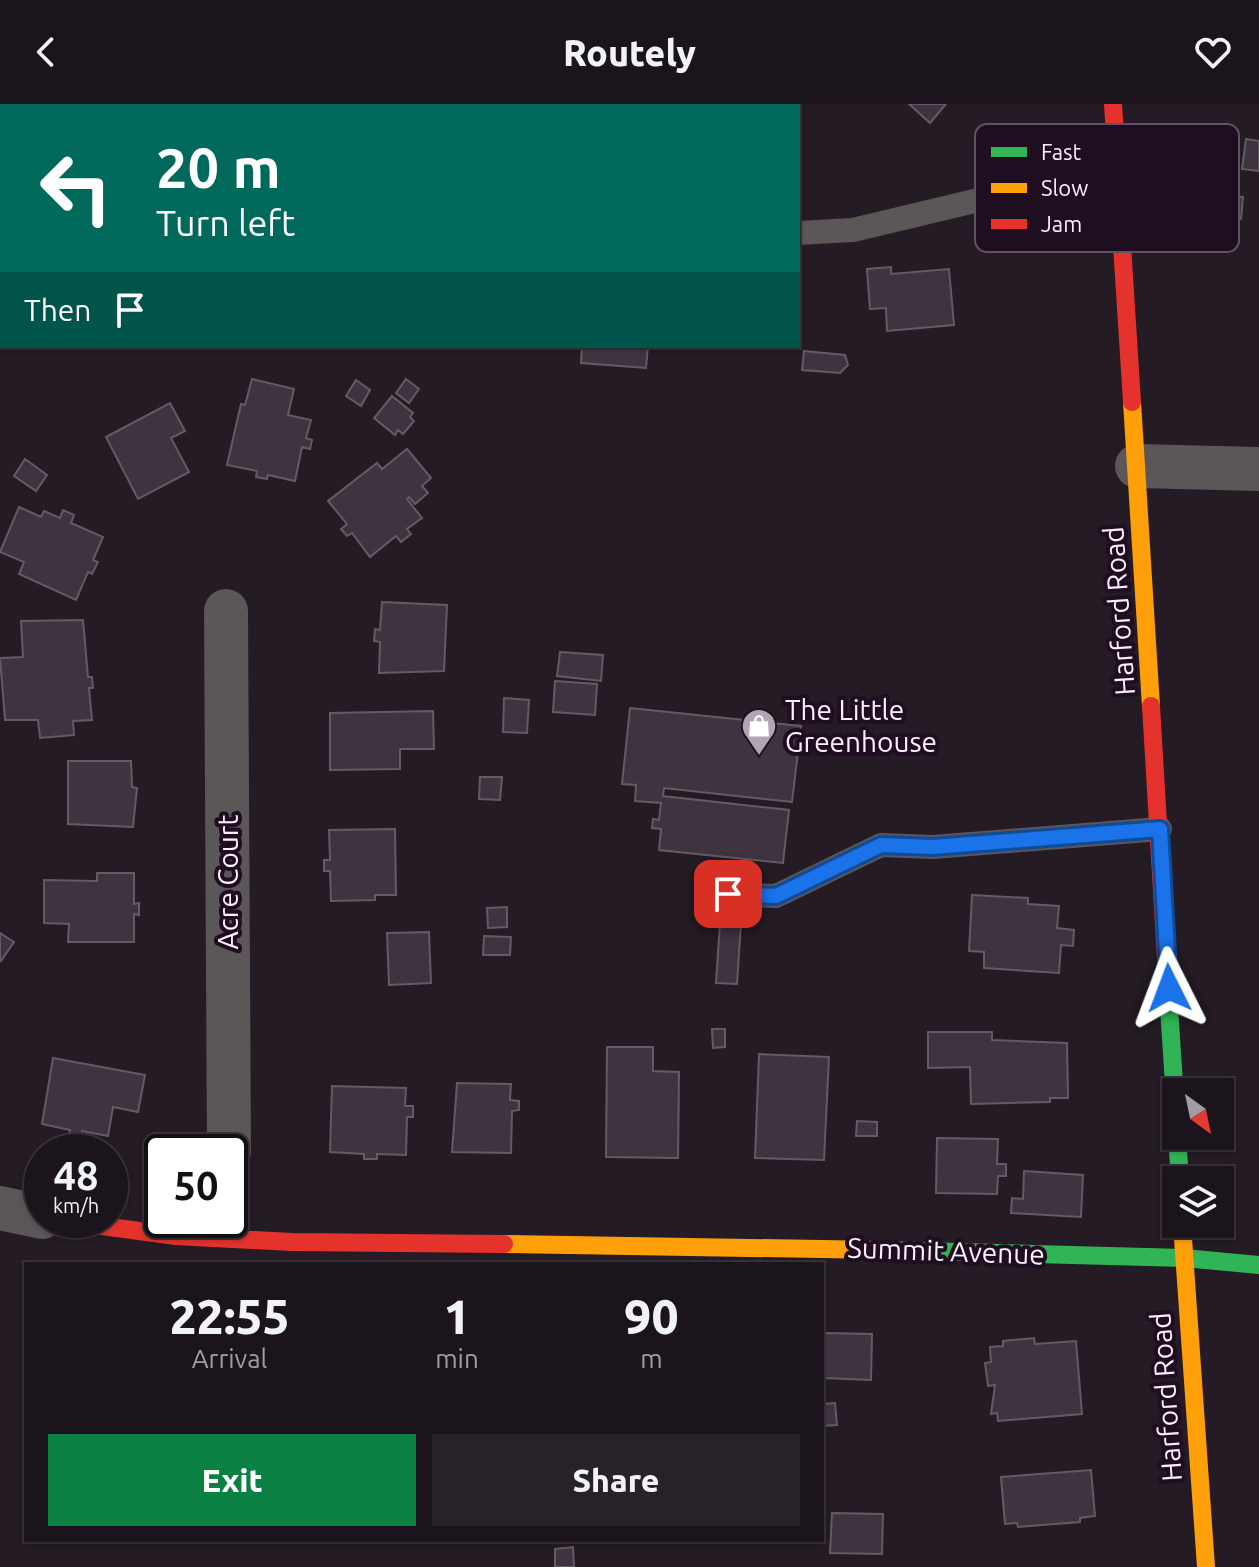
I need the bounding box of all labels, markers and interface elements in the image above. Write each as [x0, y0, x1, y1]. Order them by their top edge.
icon: back [24, 30, 68, 74]
icon: heart [1191, 30, 1235, 74]
text: Routely [563, 32, 696, 73]
legend [975, 124, 1239, 252]
icon: left [24, 136, 128, 240]
text: 20 m [156, 136, 281, 199]
text: Fast [1041, 139, 1082, 164]
text: Slow [1041, 175, 1088, 200]
text: Turn left [156, 202, 295, 243]
text: Jam [1041, 211, 1082, 236]
icon: arrive [108, 288, 152, 332]
text: Then [24, 293, 92, 327]
street label: Harford Road [1097, 525, 1140, 697]
place label: The Little Greenhouse [785, 694, 937, 757]
shop icon: The Little Greenhouse [740, 707, 778, 757]
street label: Acre Court [212, 815, 243, 949]
pin [694, 860, 762, 928]
icon: arrive [706, 872, 750, 916]
position arrow [1127, 946, 1211, 1030]
north arrow [1162, 1078, 1234, 1150]
map controls [1162, 1078, 1234, 1238]
speed limit sign: 50 [144, 1134, 248, 1238]
text: 48 [53, 1153, 99, 1198]
button: layers [1162, 1166, 1234, 1238]
text: km/h [53, 1194, 99, 1217]
street label: Summit Avenue [847, 1232, 1045, 1269]
text: 22:55 [170, 1289, 290, 1343]
text: 1 [443, 1289, 471, 1343]
text: 90 [624, 1289, 678, 1343]
street label: Harford Road [1144, 1311, 1187, 1483]
text: Arrival [192, 1344, 267, 1373]
text: min [435, 1344, 479, 1373]
text: m [640, 1344, 663, 1373]
button: Exit [48, 1434, 416, 1526]
button: Share [432, 1434, 800, 1526]

